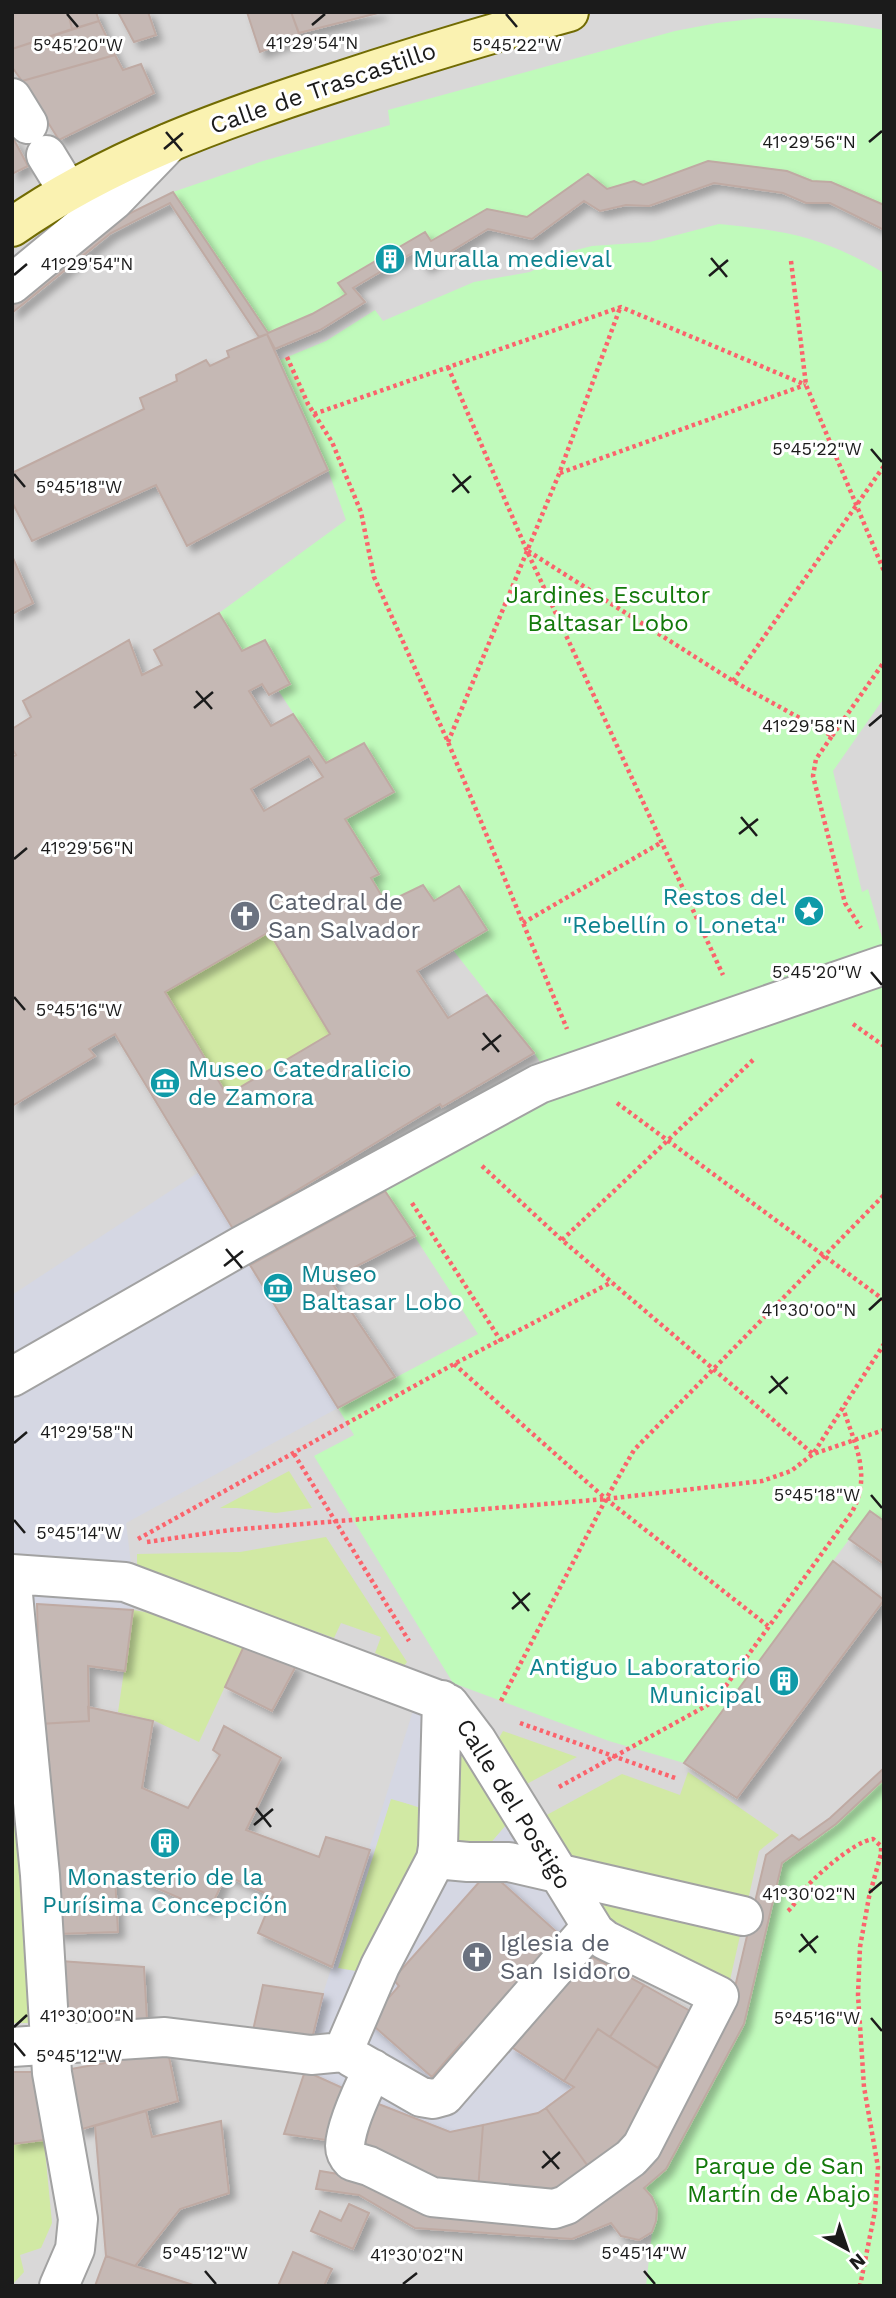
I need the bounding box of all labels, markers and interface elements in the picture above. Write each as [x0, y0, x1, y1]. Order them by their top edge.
text: 41°29'54"N [266, 32, 358, 53]
text: 5°45'20"W [33, 34, 123, 55]
text: 5°45'22"W [472, 34, 562, 55]
street label: Calle de Trascastillo [206, 36, 440, 140]
text: 41°29'56"N [762, 131, 856, 152]
building icon: Muralla medieval [373, 242, 407, 276]
place label: Muralla medieval [413, 245, 612, 273]
text: 41°29'54"N [41, 253, 133, 274]
text: 5°45'22"W [772, 438, 862, 459]
text: 5°45'18"W [36, 476, 122, 497]
park label: Jardines Escultor Baltasar Lobo [506, 581, 710, 637]
text: 41°29'58"N [762, 715, 856, 736]
text: 41°29'56"N [40, 837, 134, 858]
place label: Restos del "Rebellín o Loneta" [562, 883, 787, 939]
place label: Catedral de San Salvador [268, 888, 421, 944]
place icon: Restos del "Rebellín o Loneta" [792, 894, 826, 928]
church icon: Catedral de San Salvador [228, 899, 262, 933]
text: 5°45'20"W [772, 961, 862, 982]
text: 5°45'16"W [36, 999, 122, 1020]
place label: Museo Catedralicio de Zamora [188, 1055, 412, 1111]
museum icon: Museo Catedralicio de Zamora [148, 1066, 182, 1100]
place label: Museo Baltasar Lobo [301, 1260, 462, 1316]
museum icon: Museo Baltasar Lobo [261, 1271, 295, 1305]
text: 41°30'00"N [762, 1299, 856, 1320]
text: 41°29'58"N [40, 1421, 134, 1442]
text: 5°45'18"W [774, 1484, 860, 1505]
text: 5°45'14"W [36, 1522, 122, 1543]
place label: Antiguo Laboratorio Municipal [529, 1653, 762, 1709]
building icon: Antiguo Laboratorio Municipal [767, 1664, 801, 1698]
street label: Calle del Postigo [450, 1714, 578, 1894]
building icon: Monasterio de la Purísima Concepción [148, 1826, 182, 1860]
place label: Monasterio de la Purísima Concepción [42, 1863, 288, 1919]
text: 41°30'02"N [762, 1883, 856, 1904]
place label: Iglesia de San Isidoro [500, 1929, 631, 1985]
church icon: Iglesia de San Isidoro [460, 1940, 494, 1974]
text: 41°30'00"N [40, 2005, 134, 2026]
text: 5°45'16"W [774, 2007, 860, 2028]
text: 5°45'12"W [36, 2045, 122, 2066]
park label: Parque de San Martín de Abajo [687, 2152, 871, 2208]
north arrow [812, 2214, 882, 2284]
text: 5°45'12"W [162, 2242, 248, 2263]
text: 5°45'14"W [601, 2242, 687, 2263]
text: 41°30'02"N [370, 2244, 464, 2265]
text: N [845, 2248, 870, 2275]

